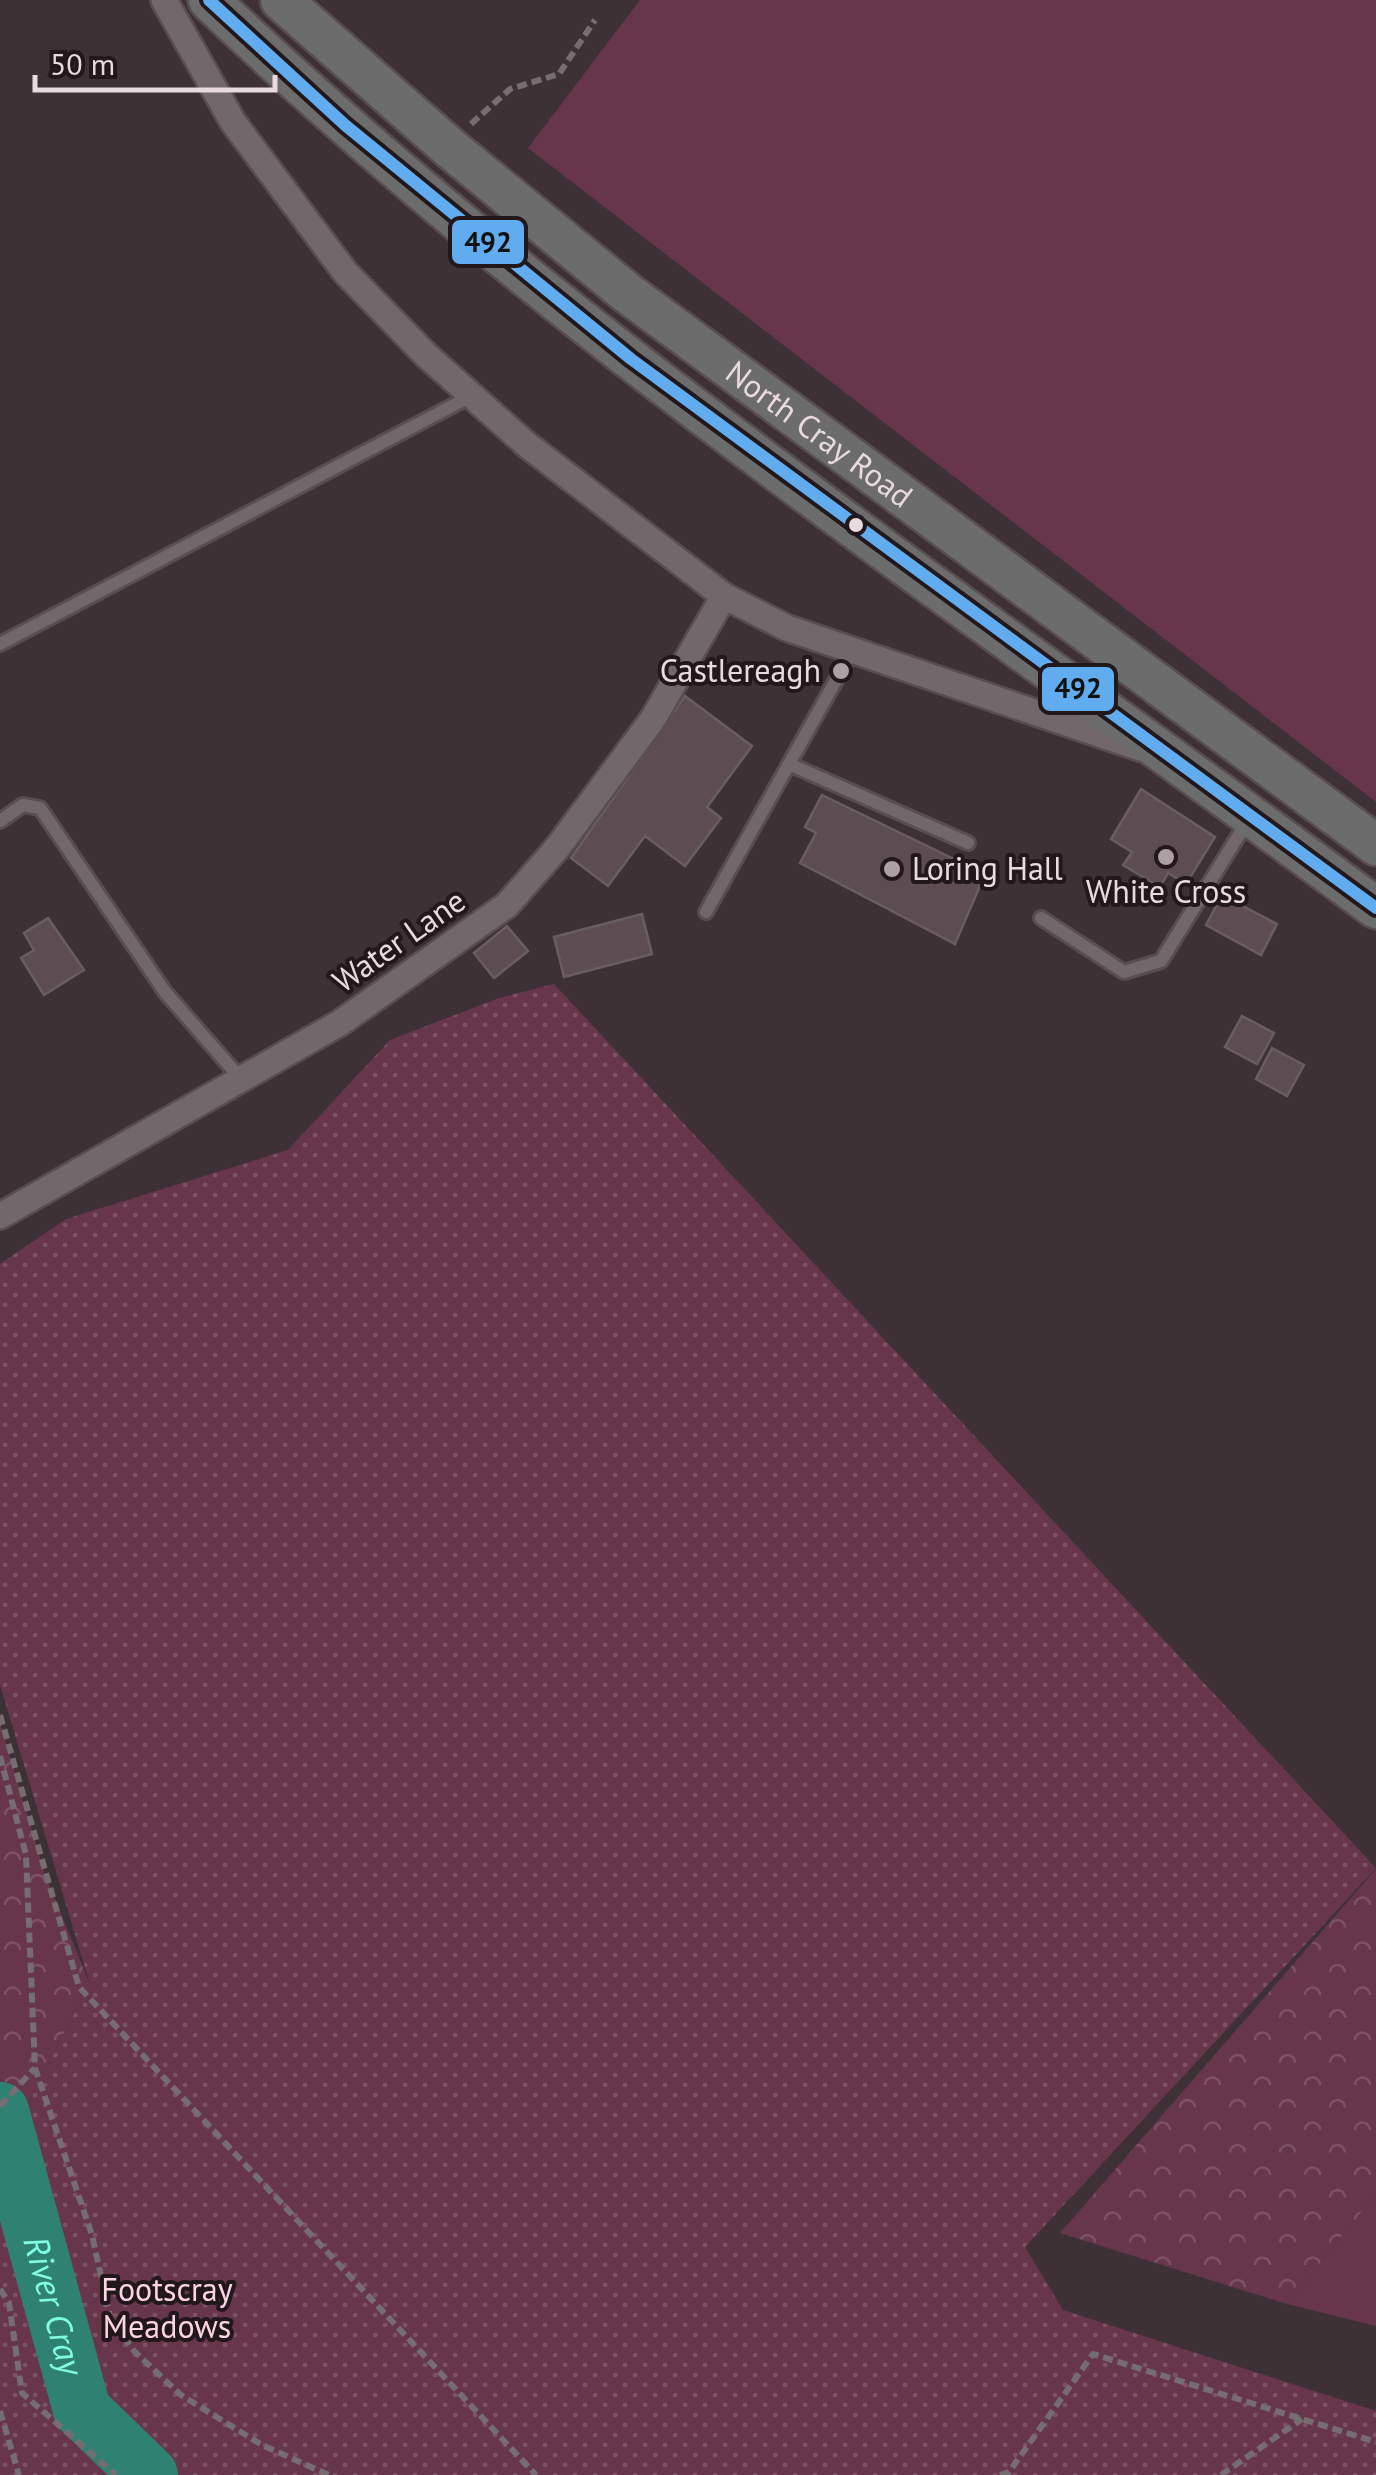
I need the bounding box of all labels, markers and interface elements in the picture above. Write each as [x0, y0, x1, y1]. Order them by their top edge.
scale bar [35, 30, 275, 92]
text: 50 m [50, 44, 115, 83]
line badge: 492 [450, 218, 526, 266]
text: 492 [464, 223, 512, 260]
street label: North Cray Road [718, 351, 922, 516]
unlabelled marker [846, 515, 866, 535]
place label: Castlereagh [660, 649, 821, 691]
marker: Castlereagh [830, 660, 852, 682]
line badge: 492 [1040, 665, 1116, 713]
text: 492 [1054, 669, 1102, 706]
marker: White Cross [1155, 846, 1177, 868]
place label: Loring Hall [912, 847, 1063, 889]
marker: Loring Hall [881, 858, 903, 880]
place label: White Cross [1086, 870, 1246, 912]
street label: Water Lane [324, 879, 473, 1001]
water label: River Cray [13, 2231, 96, 2383]
park label: Footscray Meadows [101, 2268, 233, 2347]

